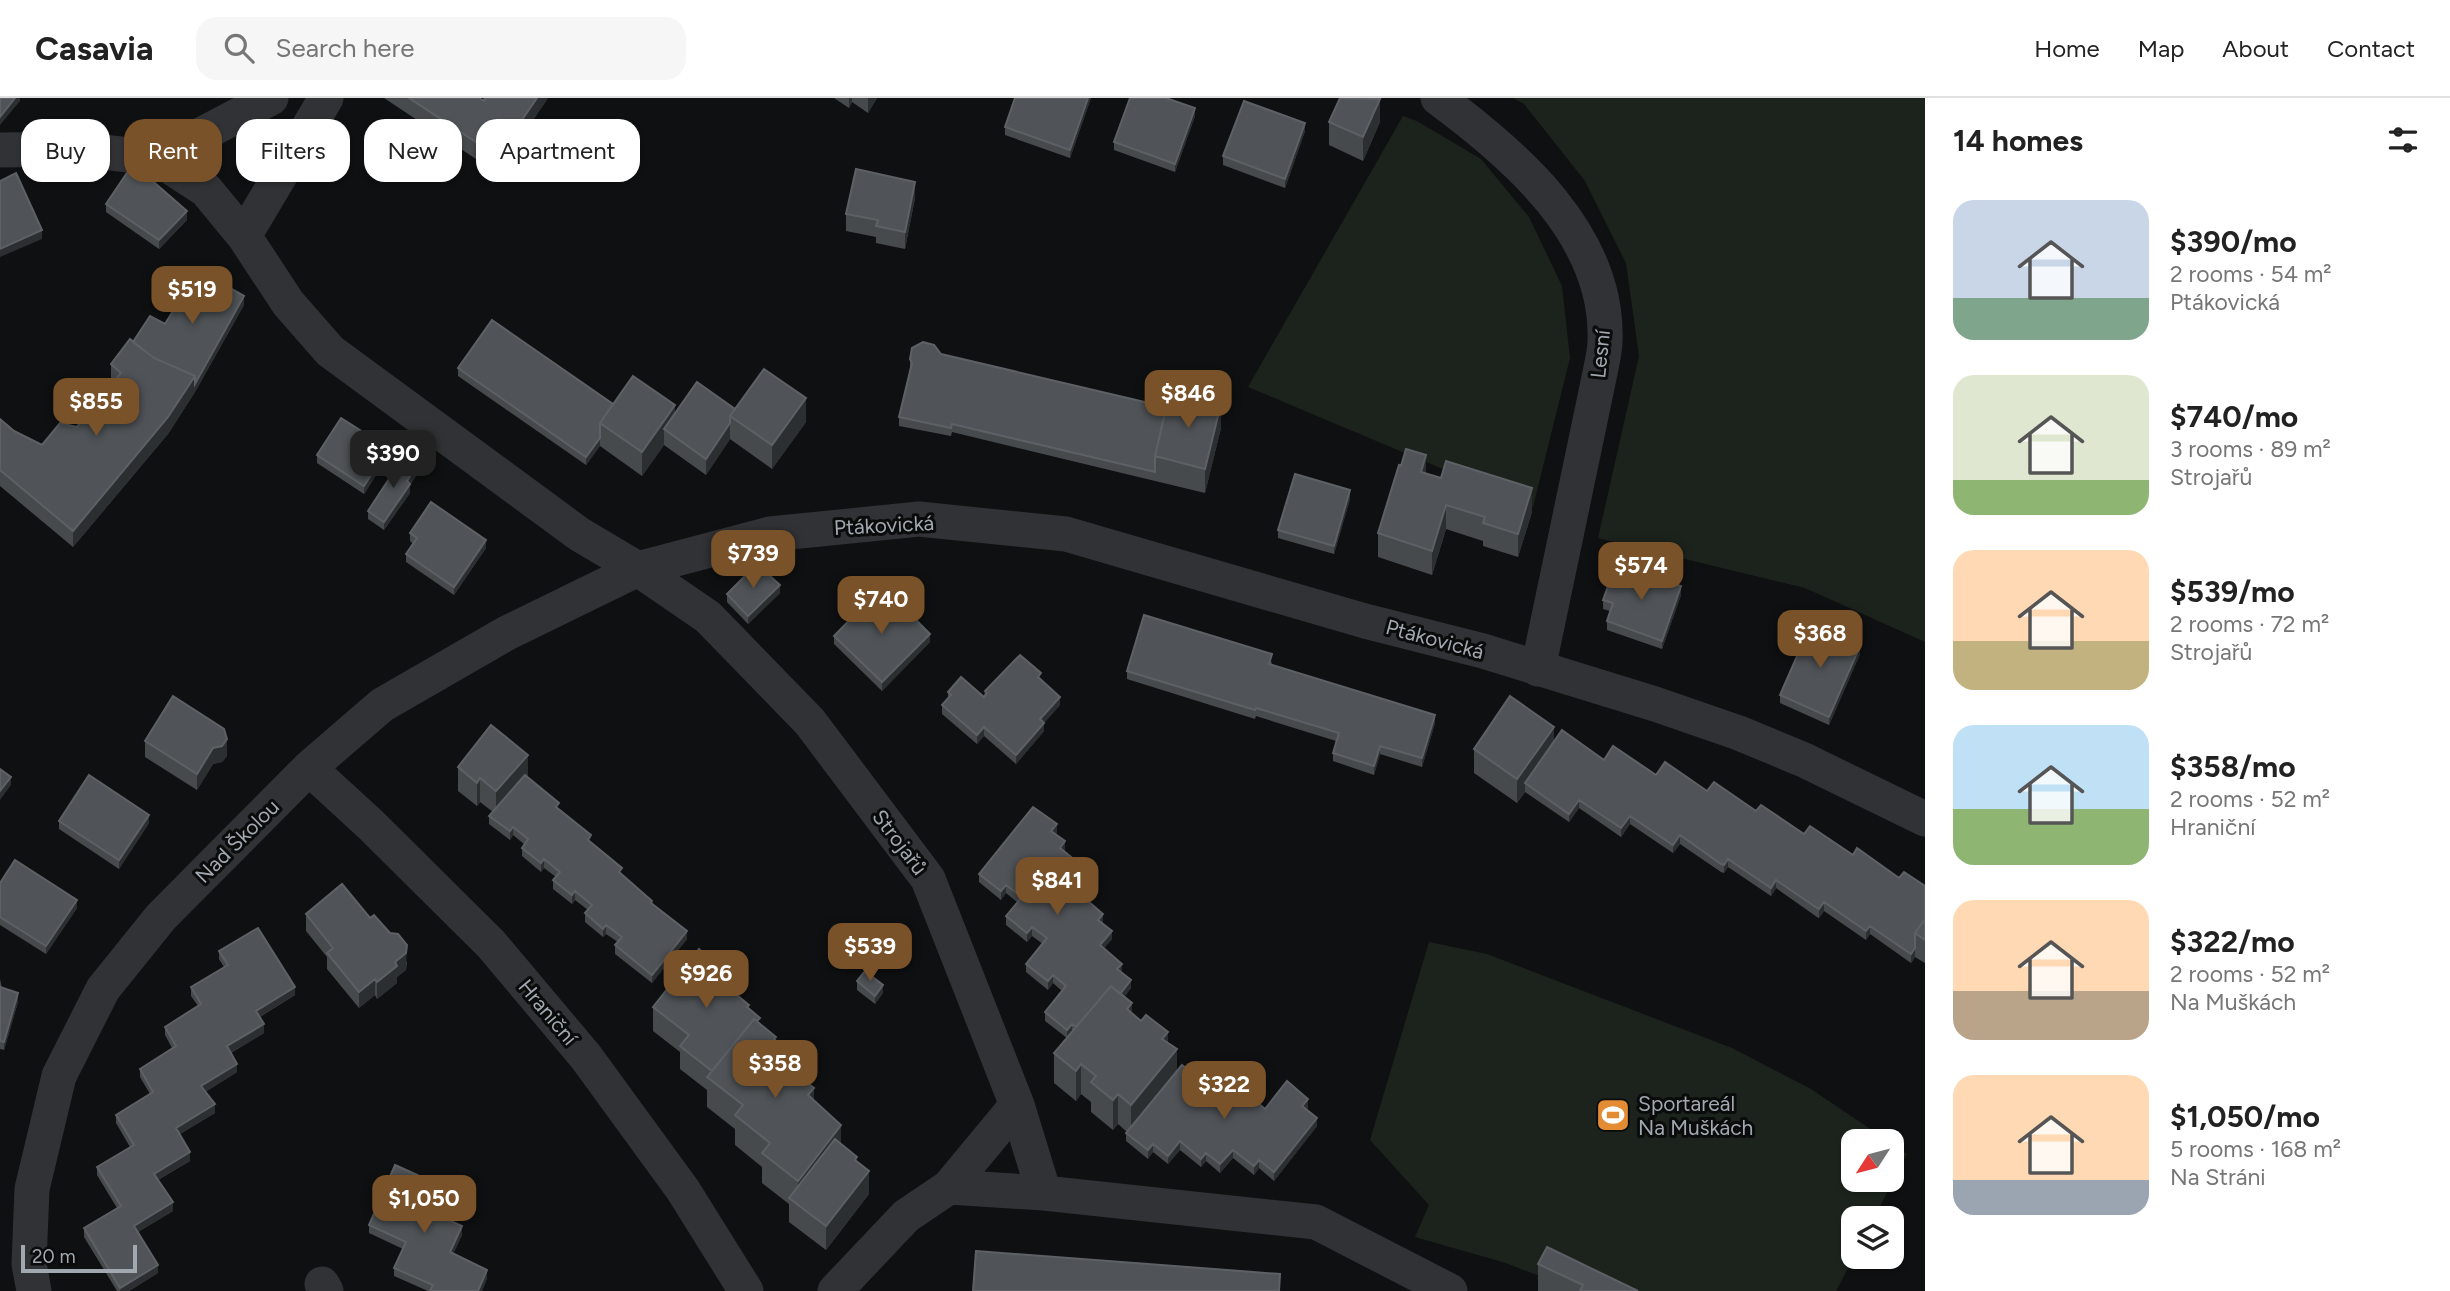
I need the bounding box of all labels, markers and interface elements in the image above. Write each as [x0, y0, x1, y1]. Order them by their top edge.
search box [196, 17, 686, 80]
text: Casavia [35, 29, 154, 68]
icon: search [220, 29, 258, 67]
text: Search here [276, 32, 415, 64]
text: Home [2034, 34, 2100, 63]
text: Map [2138, 34, 2184, 63]
text: About [2222, 34, 2289, 63]
text: Contact [2327, 34, 2415, 63]
chip: Buy [21, 119, 110, 182]
chip: Rent [124, 119, 222, 182]
chip: Filters [236, 119, 350, 182]
chip: New [364, 119, 462, 182]
chip: Apartment [476, 119, 640, 182]
icon: filters [2384, 121, 2422, 159]
text: 14 homes [1953, 122, 2083, 159]
text: $390/mo [2170, 223, 2297, 260]
icon: home [2009, 228, 2093, 312]
text: 2 rooms · 54 m² [2170, 260, 2332, 288]
pin: $519 [151, 266, 233, 326]
text: $519 [167, 275, 217, 303]
text: Ptákovická [2170, 288, 2280, 316]
street label: Lesní [1585, 327, 1615, 380]
pin: $846 [1147, 370, 1229, 430]
pin: $855 [55, 378, 137, 438]
text: $846 [1161, 379, 1215, 407]
text: $855 [69, 387, 123, 415]
text: $740/mo [2170, 398, 2298, 435]
icon: home [2009, 403, 2093, 487]
pin: $390 [352, 430, 434, 490]
text: 3 rooms · 89 m² [2170, 435, 2331, 463]
text: $390 [366, 439, 420, 467]
text: Strojařů [2170, 463, 2252, 491]
street label: Ptákovická [833, 510, 935, 540]
pin: $739 [712, 531, 794, 590]
text: $739 [727, 539, 779, 567]
pin: $574 [1600, 542, 1682, 602]
text: $574 [1614, 551, 1668, 579]
text: $539/mo [2170, 573, 2295, 610]
pin: $740 [840, 576, 922, 636]
icon: home [2009, 578, 2093, 662]
text: $740 [854, 585, 909, 613]
pin: $368 [1779, 610, 1861, 670]
text: 2 rooms · 72 m² [2170, 610, 2329, 638]
street label: Ptákovická [1383, 614, 1487, 664]
text: $368 [1794, 619, 1846, 647]
text: Strojařů [2170, 638, 2252, 666]
text: $358/mo [2170, 748, 2296, 785]
icon: home [2009, 753, 2093, 837]
text: 2 rooms · 52 m² [2170, 785, 2330, 813]
street label: Nad Školou [190, 794, 284, 888]
street label: Strojařů [867, 804, 933, 880]
text: Hraniční [2170, 813, 2256, 841]
pin: $841 [1016, 858, 1098, 917]
text: $841 [1031, 866, 1083, 894]
text: $322/mo [2170, 923, 2295, 960]
pin: $539 [829, 924, 911, 983]
icon: home [2009, 928, 2093, 1012]
text: $539 [844, 932, 896, 960]
pin: $926 [665, 950, 747, 1010]
text: $926 [680, 959, 732, 987]
text: 2 rooms · 52 m² [2170, 960, 2330, 988]
street label: Hraniční [513, 974, 583, 1051]
text: Na Muškách [2170, 988, 2296, 1016]
pin: $358 [734, 1040, 816, 1100]
text: $358 [749, 1049, 801, 1077]
pin: $322 [1183, 1062, 1265, 1121]
text: $322 [1198, 1070, 1250, 1098]
place label: Sportareál Na Muškách [1638, 1091, 1753, 1140]
sports icon: Sportareál Na Muškách [1594, 1096, 1632, 1134]
text: $1,050/mo [2170, 1098, 2320, 1135]
icon: home [2009, 1103, 2093, 1187]
north arrow [1841, 1129, 1904, 1192]
map controls [1841, 1129, 1904, 1269]
text: 5 rooms · 168 m² [2170, 1135, 2341, 1163]
text: Na Stráni [2170, 1163, 2266, 1191]
pin: $1,050 [367, 1176, 481, 1235]
text: $1,050 [388, 1184, 460, 1212]
button: layers [1841, 1206, 1904, 1269]
scale bar [21, 1242, 136, 1274]
text: 20 m [32, 1245, 76, 1268]

